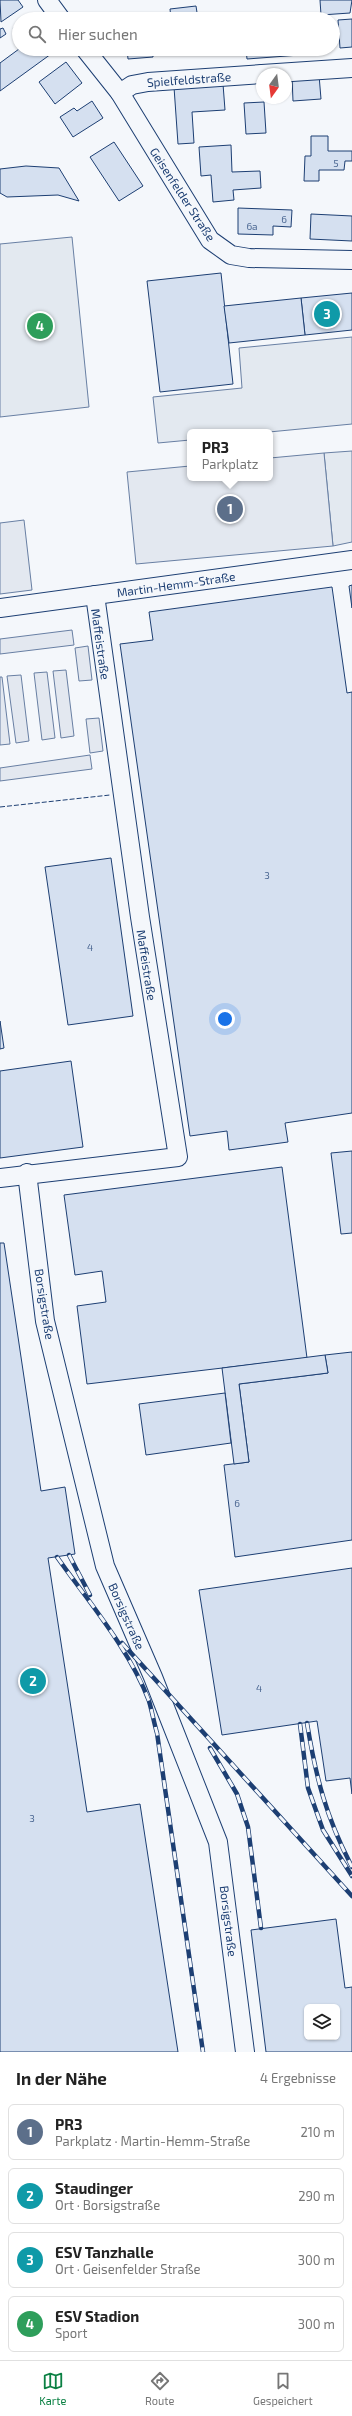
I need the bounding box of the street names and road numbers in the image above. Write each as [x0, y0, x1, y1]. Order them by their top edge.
street label: Spielfeldstraße [146, 69, 232, 89]
street label: Geisenfelder Straße [148, 145, 218, 243]
street label: Martin-Hemm-Straße [116, 569, 236, 599]
street label: Maffeistraße [89, 608, 113, 680]
street label: Maffeistraße [134, 929, 160, 1001]
street label: Borsigstraße [32, 1268, 58, 1340]
street label: Borsigstraße [106, 1581, 148, 1651]
street label: Borsigstraße [218, 1885, 240, 1957]

